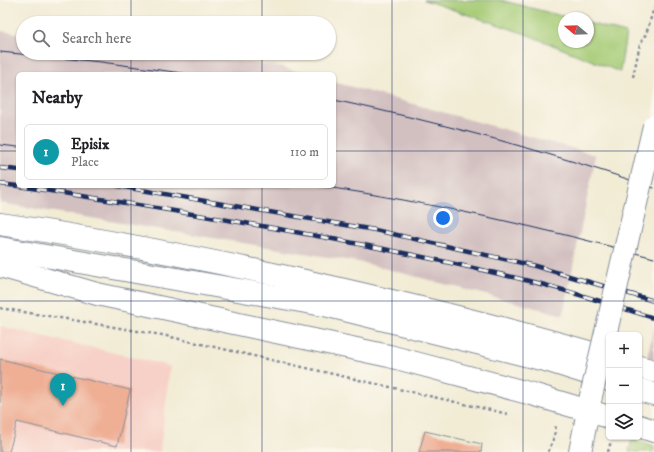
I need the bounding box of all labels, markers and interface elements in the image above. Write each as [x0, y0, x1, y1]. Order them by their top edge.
north arrow [558, 12, 594, 48]
search box [16, 16, 336, 60]
icon: search [30, 27, 52, 49]
text: Search here [62, 29, 131, 48]
text: Nearby [32, 87, 82, 109]
text: Episix [71, 135, 109, 154]
text: 1 [44, 144, 48, 160]
text: 110 m [290, 144, 319, 160]
text: Place [71, 154, 99, 170]
your location [433, 208, 453, 228]
map controls [606, 332, 642, 440]
button: + [606, 332, 642, 368]
button: − [606, 368, 642, 404]
pin: 1 [50, 373, 76, 406]
button: layers [606, 404, 642, 440]

